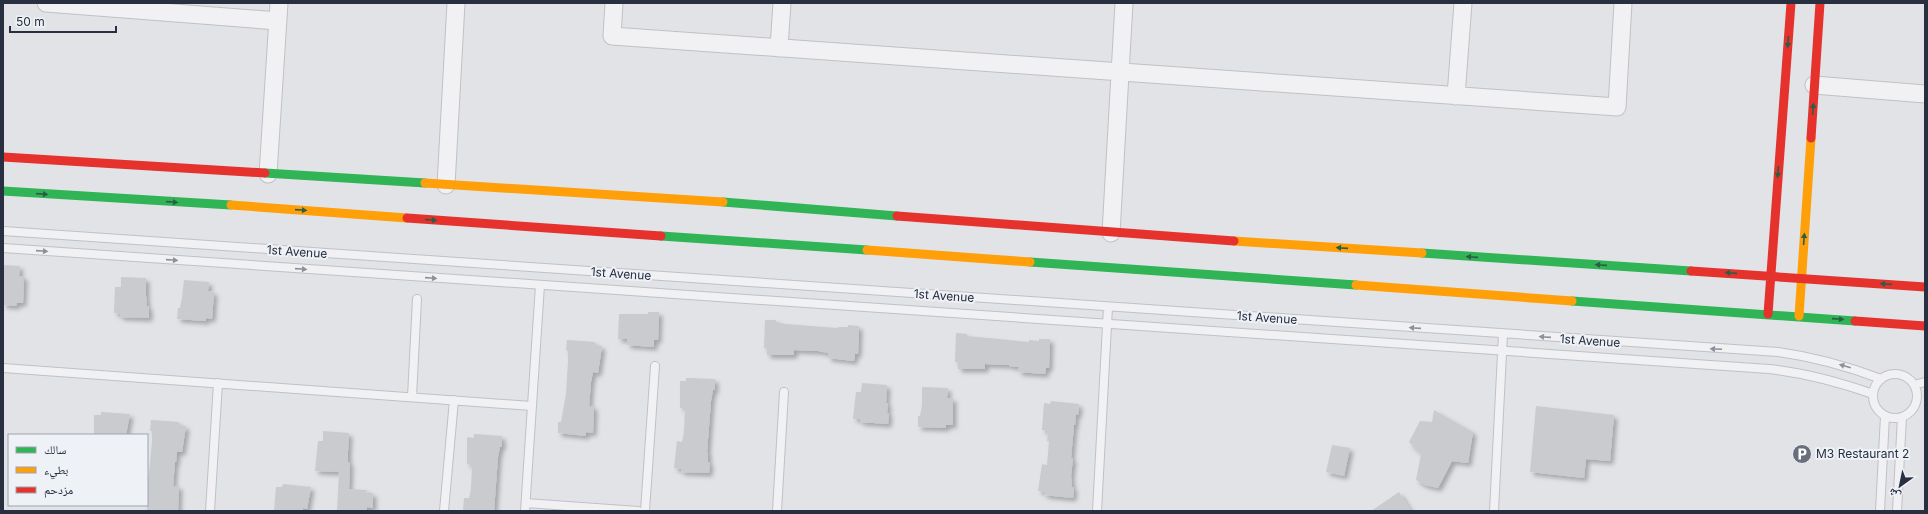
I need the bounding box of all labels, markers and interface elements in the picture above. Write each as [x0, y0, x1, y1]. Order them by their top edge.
scale bar [10, 8, 116, 34]
text: 50 m [16, 14, 45, 29]
one-way arrow [1784, 36, 1791, 48]
one-way arrow [1809, 103, 1816, 115]
one-way arrow [1775, 166, 1781, 178]
one-way arrow [36, 190, 48, 197]
one-way arrow [166, 199, 178, 206]
one-way arrow [295, 207, 307, 214]
one-way arrow [425, 216, 437, 223]
one-way arrow [1801, 233, 1808, 245]
street label: 1st Avenue [266, 242, 328, 261]
one-way arrow [1336, 245, 1348, 252]
one-way arrow [36, 248, 48, 255]
one-way arrow [1466, 253, 1478, 260]
one-way arrow [166, 256, 178, 263]
one-way arrow [1594, 262, 1607, 268]
street label: 1st Avenue [590, 264, 652, 283]
one-way arrow [295, 265, 307, 272]
one-way arrow [1725, 270, 1737, 277]
one-way arrow [425, 274, 437, 281]
one-way arrow [1880, 281, 1892, 288]
street label: 1st Avenue [913, 286, 975, 305]
street label: 1st Avenue [1236, 308, 1298, 327]
one-way arrow [1832, 315, 1844, 322]
one-way arrow [1409, 325, 1421, 332]
street label: 1st Avenue [1559, 331, 1621, 350]
one-way arrow [1539, 334, 1551, 341]
one-way arrow [1709, 346, 1722, 352]
one-way arrow [1838, 363, 1850, 369]
legend [8, 434, 148, 506]
text: سالك [44, 442, 66, 457]
parking icon: M3 Restaurant 2 [1791, 443, 1813, 465]
place label: M3 Restaurant 2 [1816, 446, 1909, 461]
text: بطيء [44, 462, 68, 480]
north arrow [1880, 466, 1920, 506]
text: مزدحم [44, 482, 73, 498]
text: ش [1886, 484, 1904, 503]

